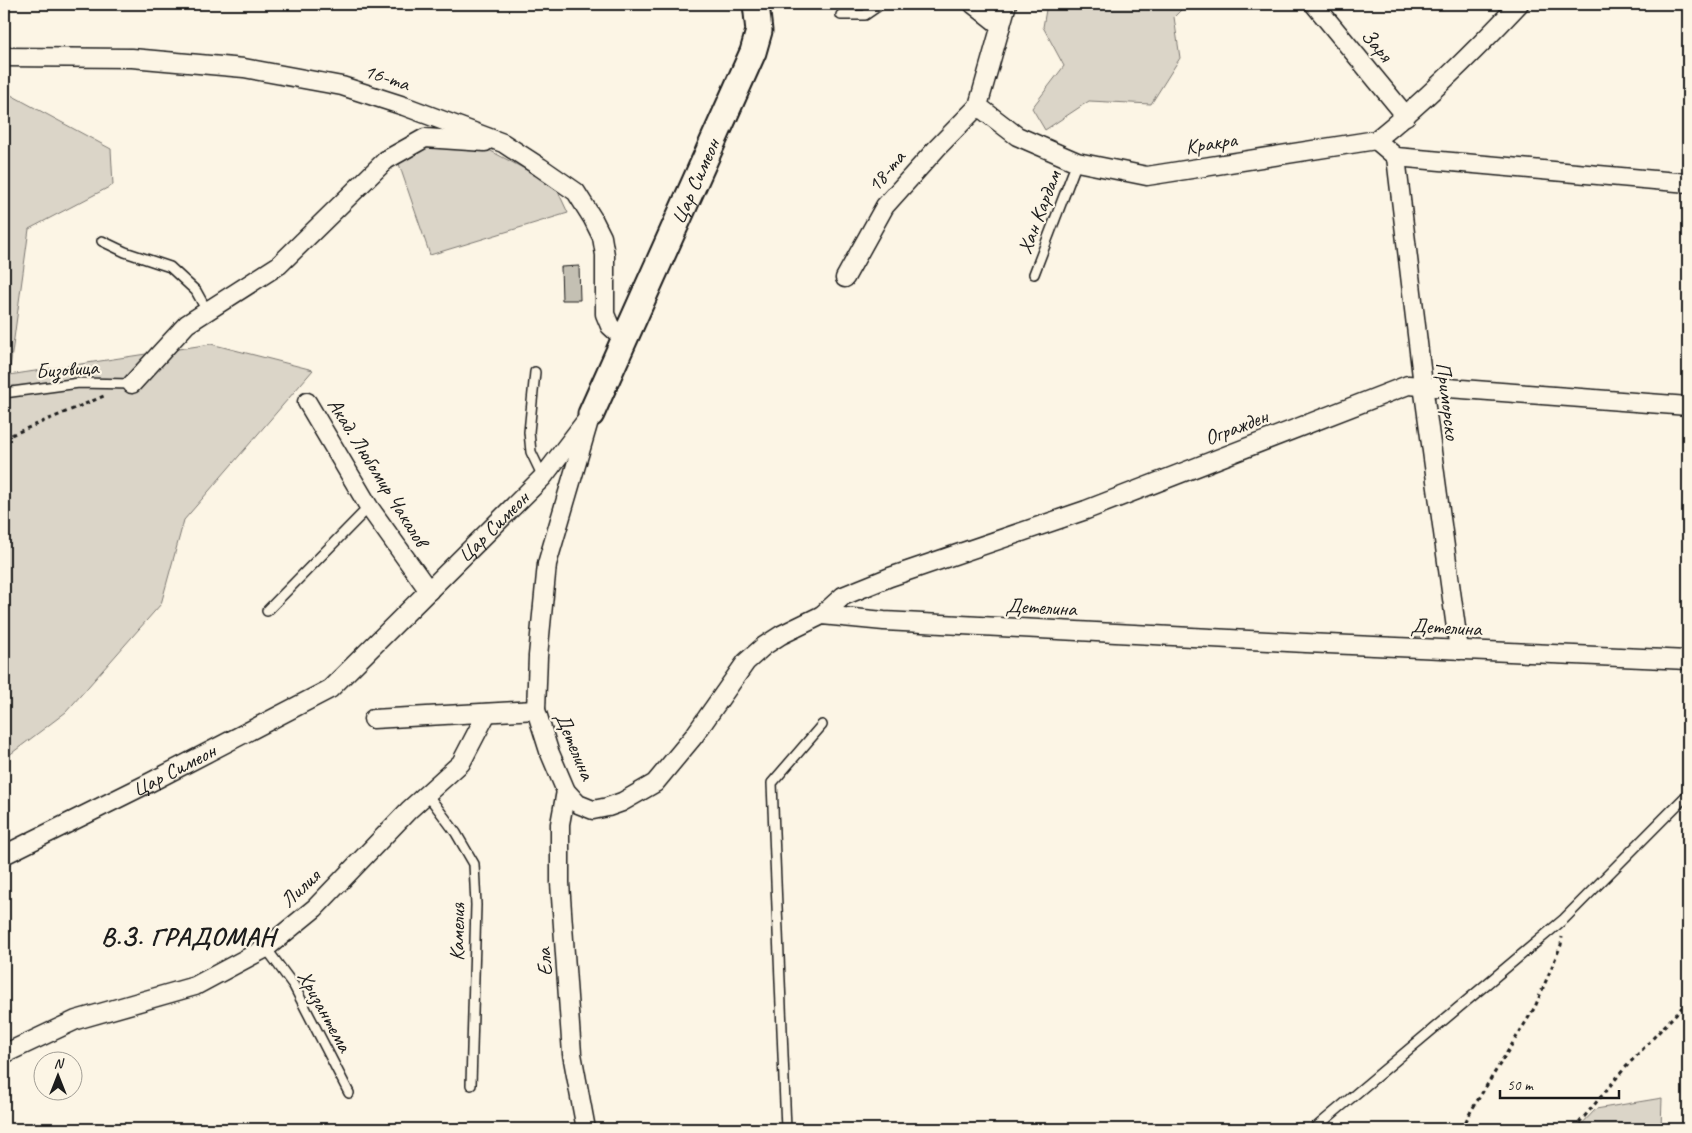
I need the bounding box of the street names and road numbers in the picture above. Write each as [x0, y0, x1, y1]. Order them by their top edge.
street label: Заря [1356, 23, 1399, 68]
street label: 16-та [361, 57, 415, 97]
street label: Кракра [1183, 126, 1240, 160]
street label: Цар Симеон [665, 133, 726, 228]
street label: 18-та [861, 144, 912, 197]
street label: Хан Кардам [1011, 166, 1067, 257]
street label: Бизовица [35, 354, 101, 385]
street label: Приморско [1430, 361, 1466, 443]
street label: Акад. Любомир Чакалов [322, 393, 436, 555]
street label: Огражден [1201, 403, 1273, 451]
street label: Цар Симеон [452, 485, 535, 568]
street label: Детелина [1005, 592, 1079, 622]
street label: Детелина [1410, 612, 1484, 642]
street label: Детелина [549, 708, 602, 785]
street label: Цар Симеон [128, 737, 221, 802]
street label: Лилия [275, 862, 327, 913]
street label: Камелия [443, 901, 471, 961]
street label: Ела [530, 945, 558, 977]
street label: Хризантема [292, 966, 359, 1058]

